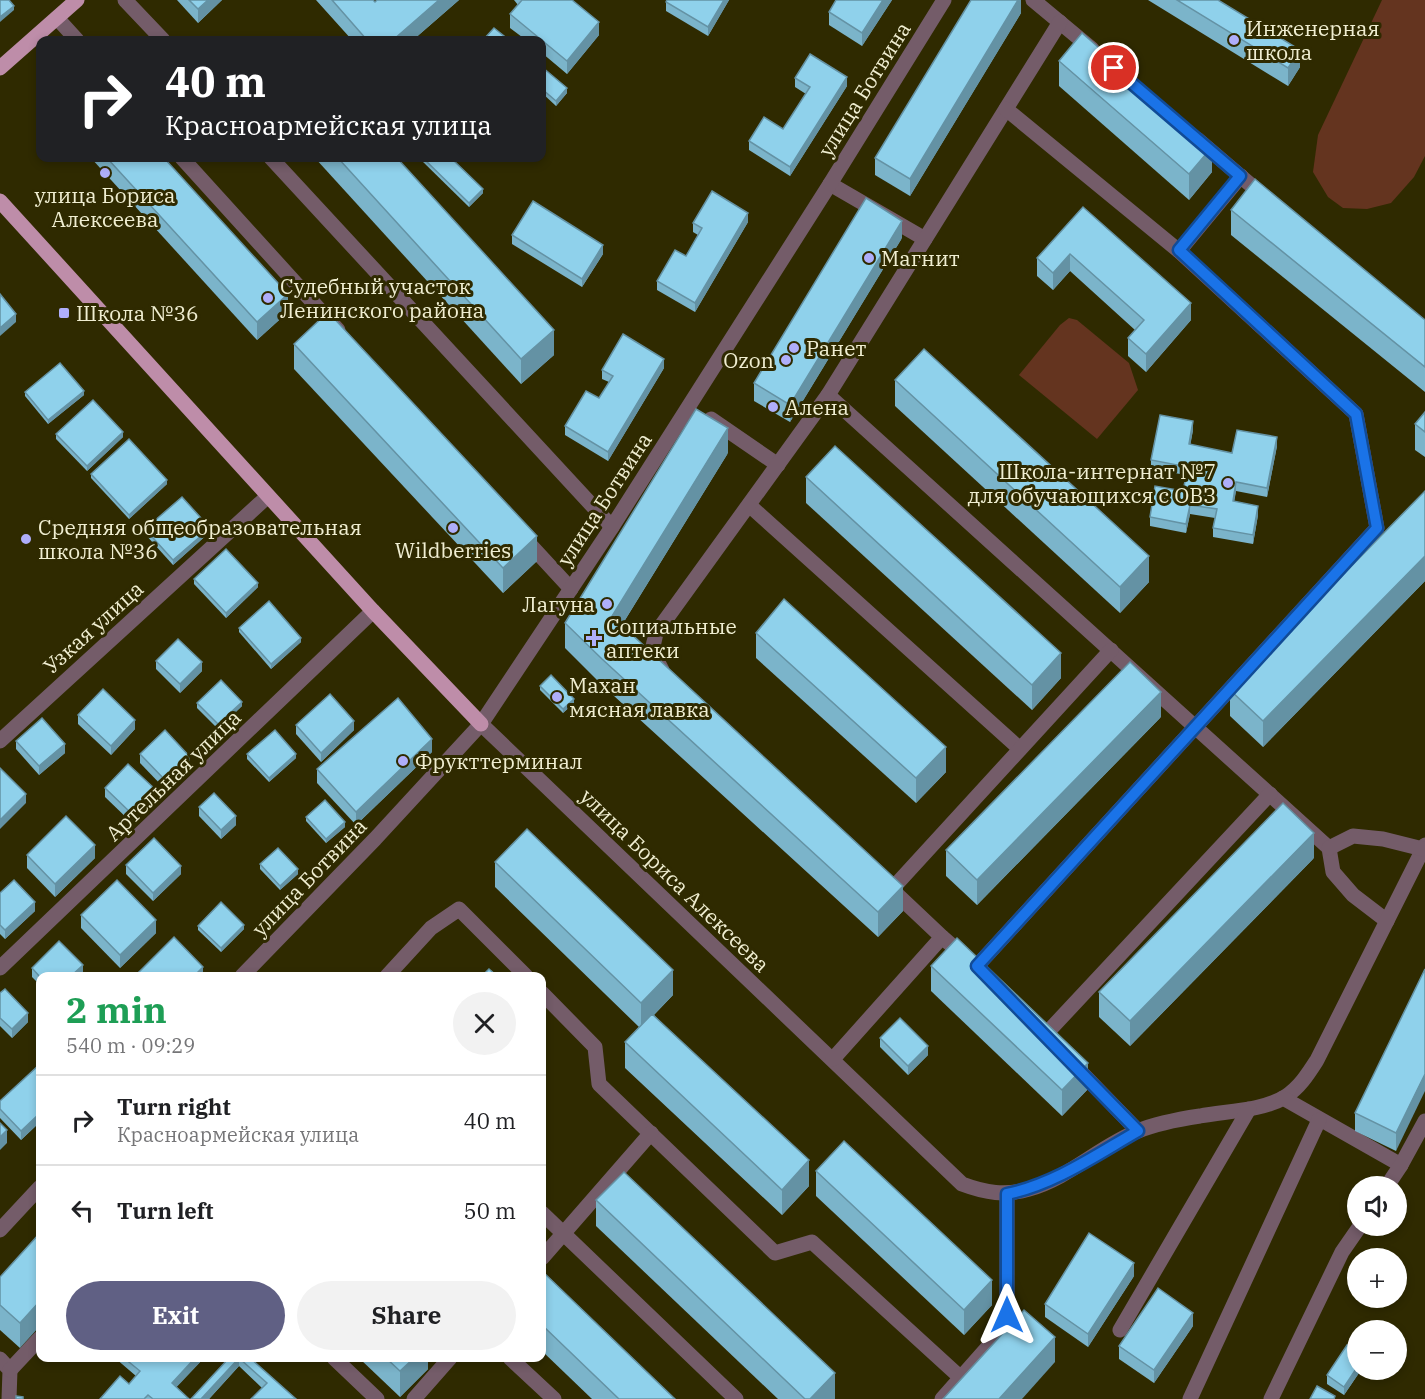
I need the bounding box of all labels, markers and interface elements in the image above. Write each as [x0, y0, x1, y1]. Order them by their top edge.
place label: Инженерная школа [1246, 14, 1380, 66]
street label: улица Ботвина [811, 16, 917, 162]
marker: Инженерная школа [1227, 33, 1241, 47]
pin [1088, 42, 1139, 93]
icon: arrive [1097, 51, 1130, 84]
text: 40 m [165, 54, 266, 109]
icon: right [66, 60, 144, 138]
text: Красноармейская улица [165, 107, 492, 142]
marker: улица Бориса Алексеева [98, 166, 112, 180]
place label: улица Бориса Алексеева [35, 181, 176, 233]
place label: Магнит [881, 244, 960, 272]
marker: Магнит [862, 251, 876, 265]
place label: Судебный участок Ленинского района [280, 272, 484, 324]
marker: Судебный участок Ленинского района [261, 291, 275, 305]
place label: Школа №36 [76, 299, 199, 327]
marker: Школа №36 [57, 306, 71, 320]
place label: Ранет [806, 334, 866, 362]
marker: Ранет [787, 341, 801, 355]
place label: Ozon [723, 346, 774, 374]
marker: Ozon [779, 353, 793, 367]
place label: Алена [785, 393, 849, 421]
marker: Алена [766, 400, 780, 414]
street label: улица Ботвина [550, 427, 658, 571]
place label: Школа-интернат №7 для обучающихся с ОВЗ [967, 457, 1216, 509]
marker: Школа-интернат №7 для обучающихся с ОВЗ [1221, 476, 1235, 490]
place label: Средняя общеобразовательная школа №36 [38, 513, 362, 565]
marker: Wildberries [446, 521, 460, 535]
marker: Средняя общеобразовательная школа №36 [19, 532, 33, 546]
place label: Wildberries [395, 536, 511, 564]
street label: Узкая улица [37, 575, 149, 679]
place label: Лагуна [522, 590, 595, 618]
marker: Лагуна [600, 597, 614, 611]
place label: Социальные аптеки [606, 612, 737, 664]
marker: Социальные аптеки [587, 631, 601, 645]
place label: Махан мясная лавка [569, 671, 710, 723]
marker: Махан мясная лавка [550, 690, 564, 704]
street label: Артельная улица [99, 703, 247, 847]
place label: Фрукттерминал [415, 747, 583, 775]
marker: Фрукттерминал [396, 754, 410, 768]
street label: улица Бориса Алексеева [574, 782, 776, 978]
street label: улица Ботвина [245, 812, 373, 942]
text: 2 min [66, 986, 167, 1033]
button: close [453, 992, 516, 1055]
text: 540 m · 09:29 [66, 1032, 195, 1059]
text: Turn right [117, 1092, 231, 1121]
icon: right [66, 1104, 99, 1137]
text: 40 m [464, 1106, 516, 1135]
text: Красноармейская улица [117, 1121, 359, 1148]
map controls [1347, 1176, 1407, 1380]
button: sound [1347, 1176, 1407, 1236]
icon: left [66, 1194, 99, 1227]
text: Turn left [117, 1196, 213, 1225]
text: 50 m [464, 1196, 516, 1225]
button: + [1347, 1248, 1407, 1308]
button: Exit [66, 1281, 285, 1350]
button: Share [297, 1281, 516, 1350]
position arrow [975, 1283, 1039, 1347]
button: − [1347, 1320, 1407, 1380]

